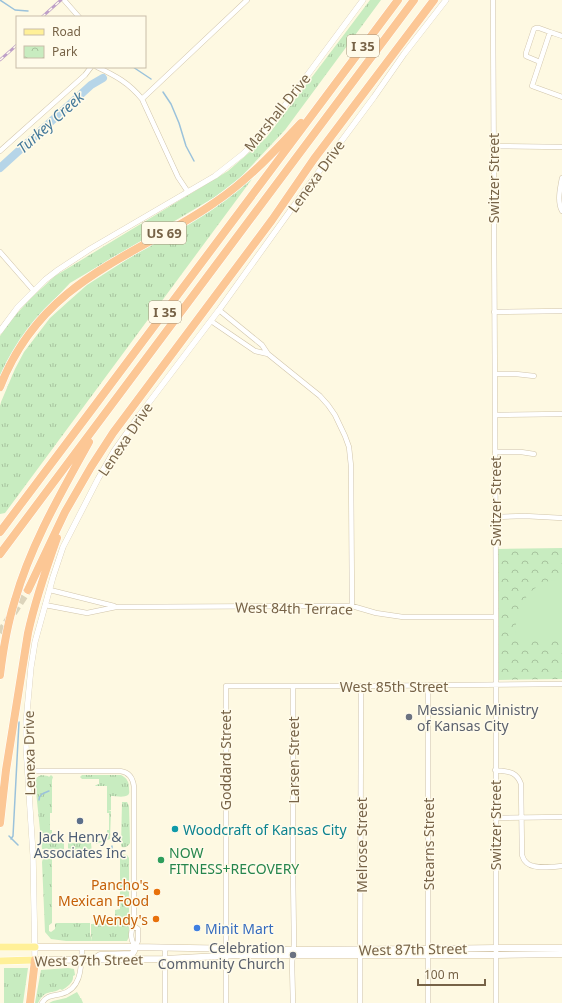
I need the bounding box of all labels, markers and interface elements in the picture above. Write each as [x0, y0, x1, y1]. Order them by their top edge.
legend [16, 16, 146, 68]
text: Road [52, 23, 81, 40]
road number: I 35 [347, 35, 379, 57]
text: Park [52, 43, 78, 60]
street label: Marshall Drive [240, 69, 314, 155]
water label: Turkey Creek [12, 86, 88, 157]
street label: Switzer Street [484, 133, 503, 223]
street label: Lenexa Drive [283, 136, 349, 216]
road number: US 69 [142, 222, 186, 244]
road number: I 35 [149, 301, 181, 323]
street label: Lenexa Drive [93, 398, 157, 480]
street label: Switzer Street [486, 456, 505, 546]
street label: West 84th Terrace [235, 597, 353, 619]
street label: West 85th Street [340, 677, 448, 696]
place label: Messianic Ministry of Kansas City [417, 700, 539, 735]
street label: Lenexa Drive [19, 710, 39, 796]
street label: Goddard Street [216, 710, 235, 810]
marker: Messianic Ministry of Kansas City [404, 712, 414, 722]
street label: Larsen Street [284, 717, 303, 803]
street label: Switzer Street [486, 780, 505, 870]
street label: Melrose Street [352, 797, 371, 893]
street label: Stearns Street [419, 798, 438, 890]
marker: Jack Henry & Associates Inc [75, 816, 85, 826]
place label: Woodcraft of Kansas City [183, 820, 347, 839]
marker: Woodcraft of Kansas City [170, 824, 180, 834]
place label: Jack Henry & Associates Inc [34, 827, 126, 862]
place label: NOW FITNESS+RECOVERY [169, 843, 299, 878]
marker: NOW FITNESS+RECOVERY [156, 855, 166, 865]
place label: Pancho's Mexican Food [58, 875, 149, 910]
marker: Pancho's Mexican Food [152, 887, 162, 897]
place label: Wendy's [93, 910, 148, 929]
marker: Wendy's [151, 914, 161, 924]
place label: Minit Mart [205, 919, 274, 938]
marker: Minit Mart [192, 923, 202, 933]
place label: Celebration Community Church [158, 938, 285, 973]
street label: West 87th Street [359, 939, 467, 959]
street label: West 87th Street [35, 950, 143, 970]
marker: Celebration Community Church [288, 950, 298, 960]
scale bar [418, 961, 485, 987]
text: 100 m [424, 966, 459, 983]

